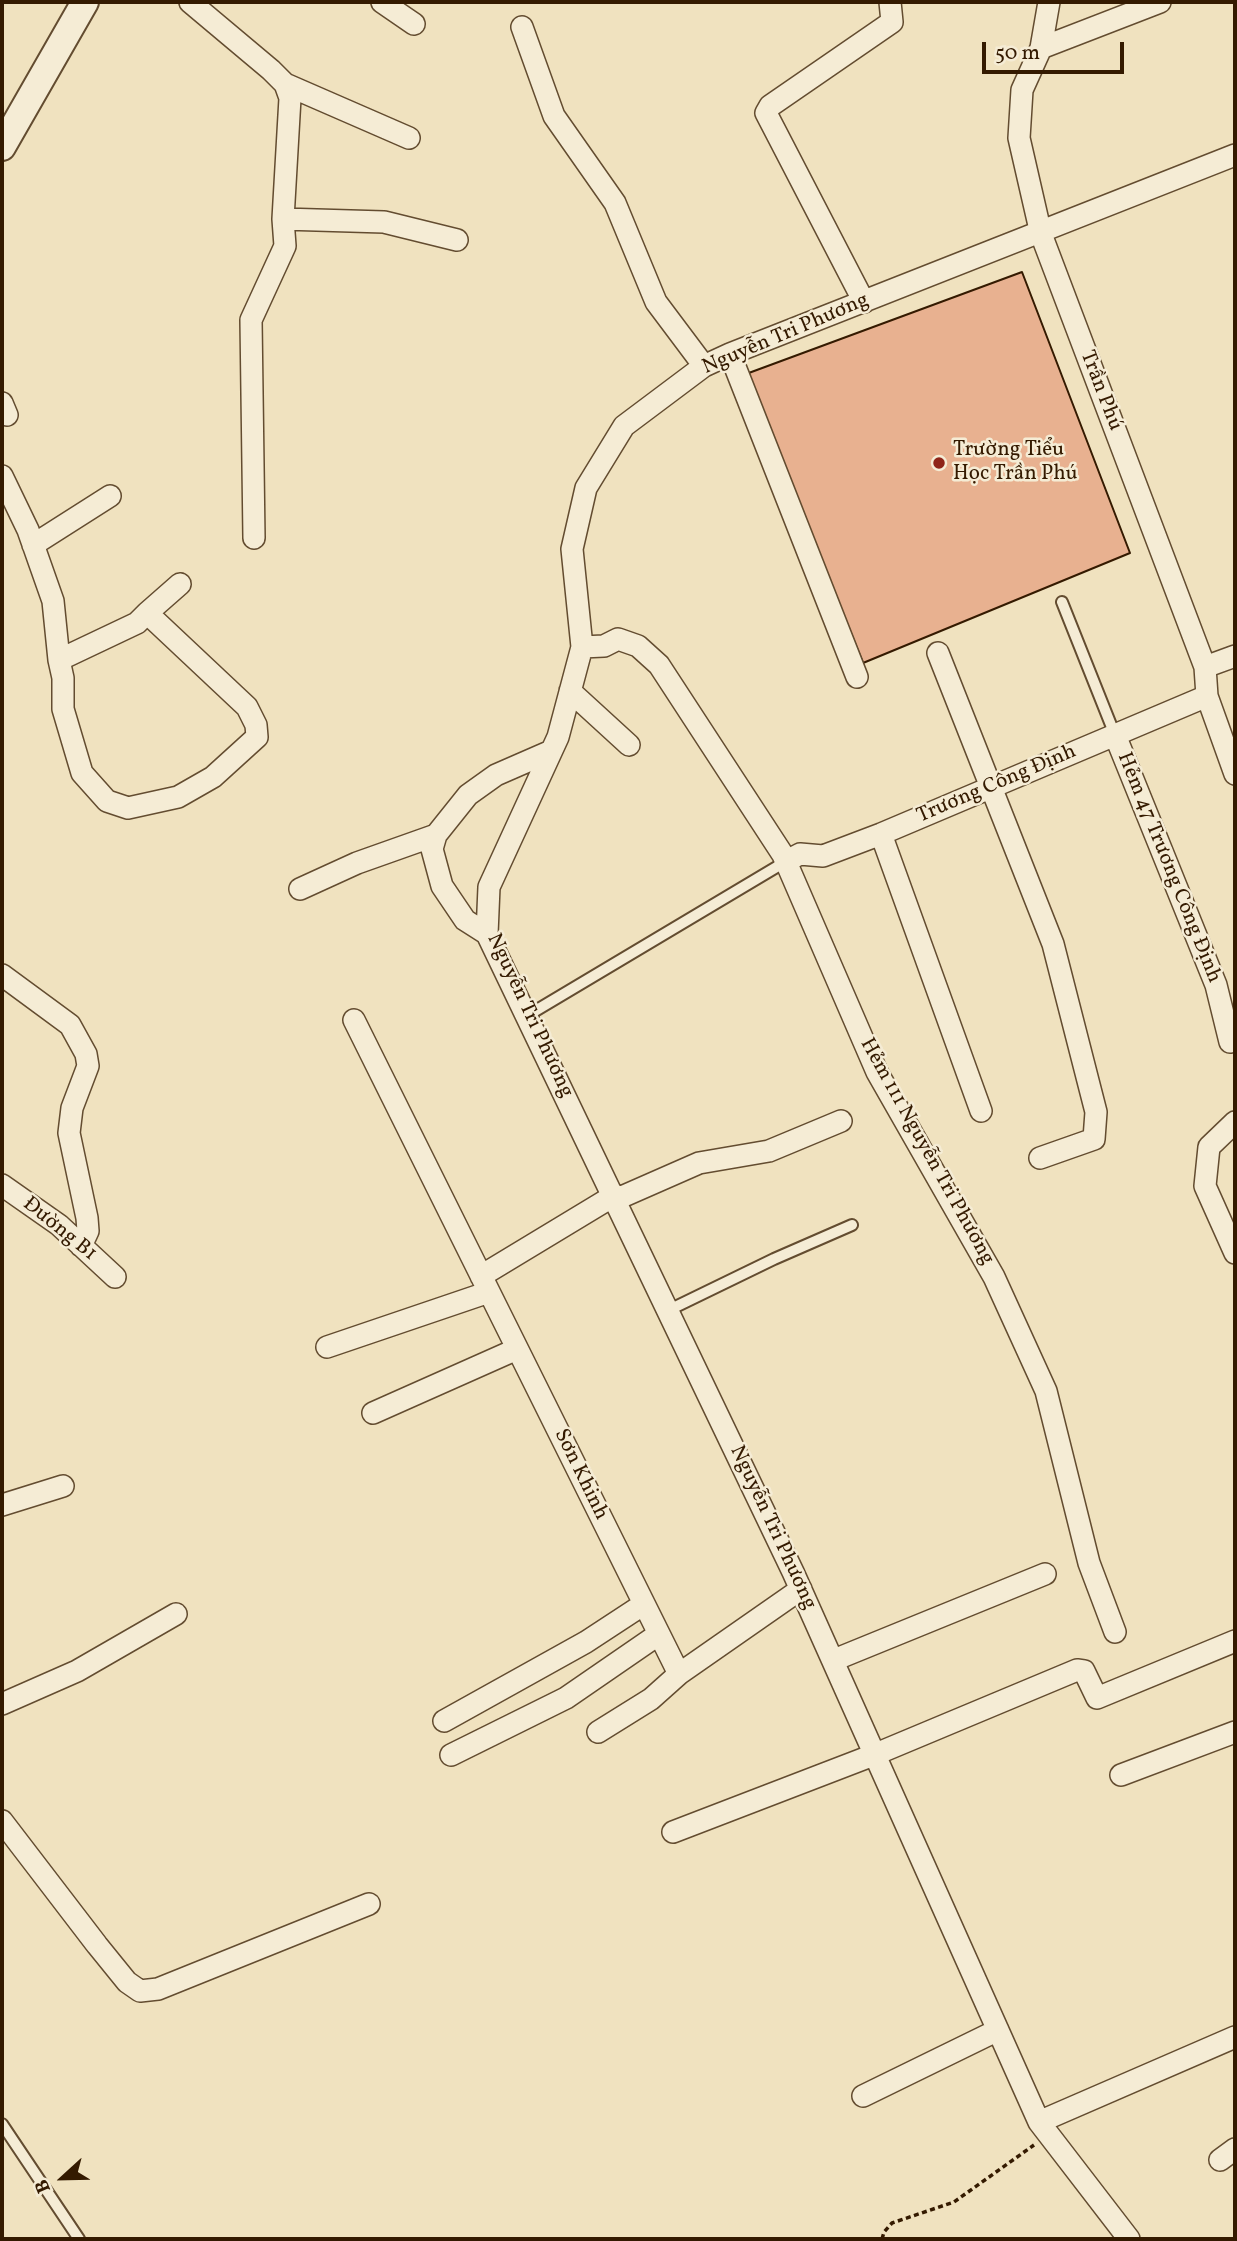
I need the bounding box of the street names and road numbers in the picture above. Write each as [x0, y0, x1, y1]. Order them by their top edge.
street label: Nguyễn Tri Phương [699, 289, 873, 381]
street label: Trần Phú [1073, 347, 1127, 435]
street label: Trương Công Định [913, 740, 1081, 830]
street label: Hẻm 47 Trương Công Định [1110, 749, 1226, 987]
street label: Nguyễn Tri Phương [480, 930, 578, 1102]
street label: Hẻm 111 Nguyễn Tri Phương [853, 1034, 999, 1270]
street label: Đường B1 [17, 1192, 101, 1268]
street label: Sơn Khinh [547, 1425, 613, 1525]
street label: Nguyễn Tri Phương [723, 1442, 821, 1614]

